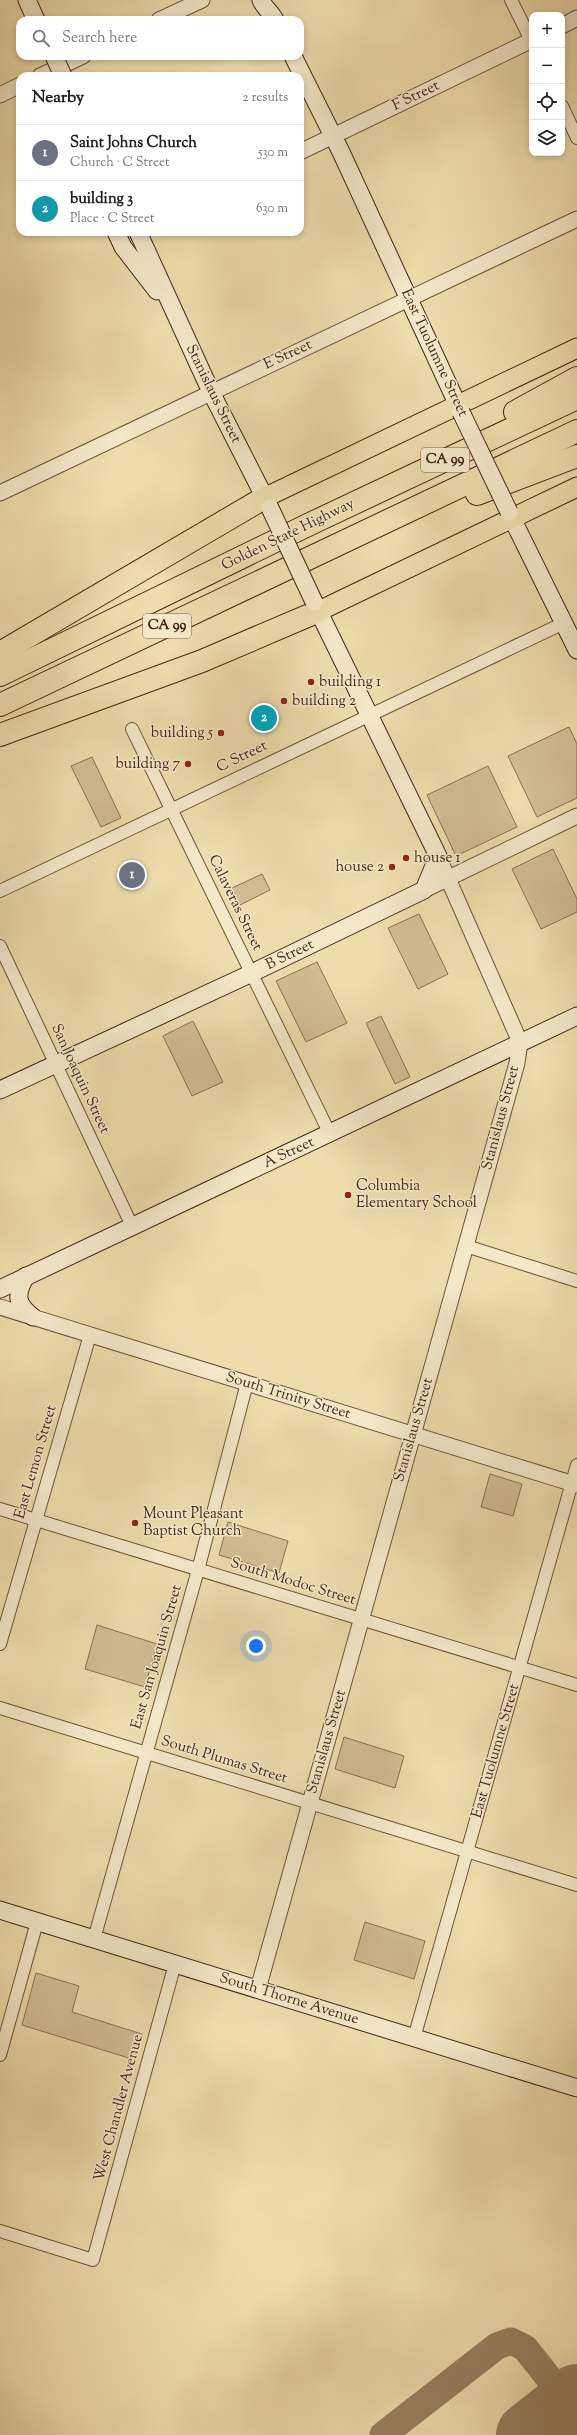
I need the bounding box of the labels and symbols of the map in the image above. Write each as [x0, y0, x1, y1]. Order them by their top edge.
street label: F Street [389, 76, 443, 116]
street label: East Tuolumne Street [395, 286, 473, 420]
street label: E Street [260, 335, 316, 375]
street label: Stanislaus Street [180, 341, 246, 447]
road number: CA 99 [421, 448, 469, 472]
street label: Golden State Highway [218, 493, 358, 576]
road number: CA 99 [143, 614, 191, 638]
place label: building 1 [319, 672, 381, 693]
marker: building 1 [306, 677, 316, 687]
place label: building 2 [292, 691, 356, 712]
marker: building 2 [279, 696, 289, 706]
pin: 2 [251, 703, 277, 733]
place label: building 5 [151, 723, 213, 744]
marker: building 5 [216, 728, 226, 738]
street label: C Street [213, 736, 271, 778]
place label: building 7 [115, 754, 180, 775]
marker: building 7 [183, 759, 193, 769]
place label: house 1 [414, 848, 461, 869]
street label: Calaveras Street [203, 851, 267, 955]
marker: house 1 [401, 853, 411, 863]
place label: house 2 [335, 857, 384, 878]
pin: 1 [119, 860, 145, 890]
marker: house 2 [387, 862, 397, 872]
street label: B Street [262, 934, 318, 976]
street label: San Joaquin Street [45, 1021, 115, 1137]
street label: Stanislaus Street [477, 1063, 525, 1173]
street label: A Street [260, 1132, 318, 1174]
place label: Columbia Elementary School [356, 1176, 477, 1214]
marker: Columbia Elementary School [343, 1190, 353, 1200]
street label: South Trinity Street [223, 1367, 353, 1425]
street label: Stanislaus Street [389, 1376, 439, 1484]
street label: East Lemon Street [10, 1403, 62, 1521]
place label: Mount Pleasant Baptist Church [143, 1504, 244, 1542]
marker: Mount Pleasant Baptist Church [130, 1518, 140, 1528]
street label: South Modoc Street [228, 1553, 358, 1611]
street label: East San Joaquin Street [126, 1582, 188, 1732]
your location [246, 1636, 266, 1656]
street label: East Tuolumne Street [467, 1681, 525, 1821]
street label: Stanislaus Street [302, 1688, 352, 1796]
street label: South Plumas Street [158, 1731, 290, 1789]
street label: South Thorne Avenue [217, 1968, 361, 2030]
street label: West Chandler Avenue [89, 2032, 149, 2184]

